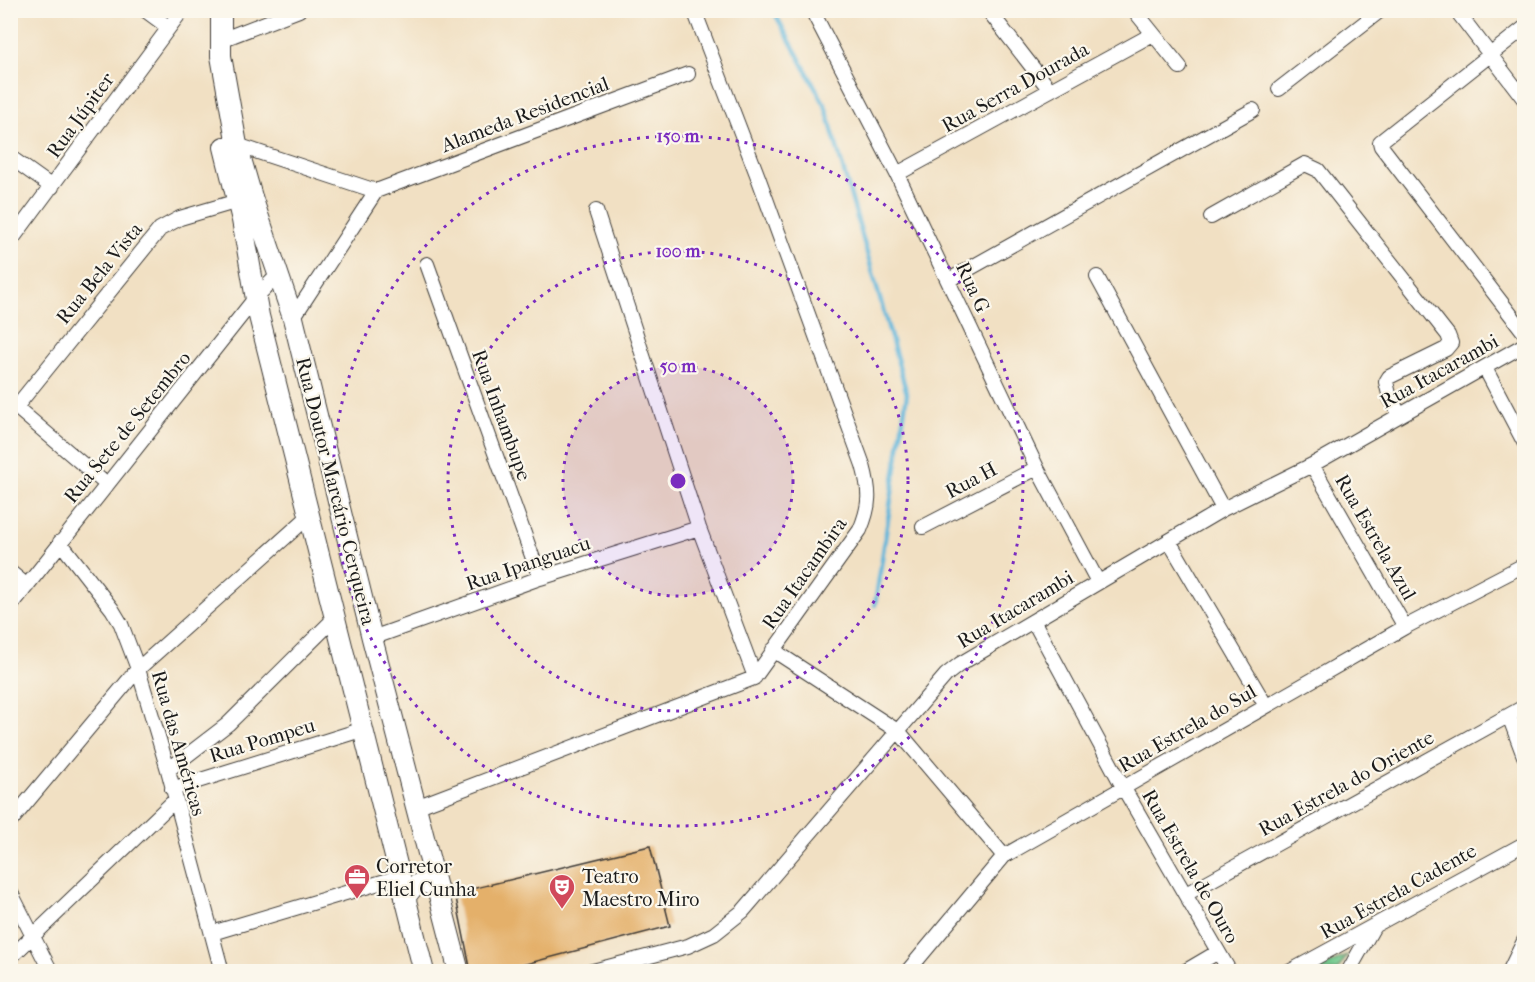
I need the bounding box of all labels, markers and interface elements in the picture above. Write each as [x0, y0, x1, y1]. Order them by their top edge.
street label: Rua Serra Dourada [938, 37, 1093, 137]
street label: Rua Júpiter [42, 68, 119, 162]
street label: Alameda Residencial [437, 72, 613, 157]
text: 150 m [657, 126, 700, 147]
street label: Rua Bela Vista [52, 217, 148, 329]
text: 100 m [655, 241, 702, 262]
street label: Rua G [951, 258, 994, 316]
street label: Rua Itacarambi [1376, 329, 1502, 413]
street label: Rua Inhambupe [467, 346, 536, 484]
street label: Rua Sete de Setembro [59, 347, 196, 508]
street label: Rua Doutor Marcário Cerqueira [291, 355, 380, 628]
text: 50 m [660, 356, 697, 377]
street label: Rua H [942, 457, 1001, 503]
street label: Rua Estrela Azul [1330, 470, 1421, 605]
centre of rings [668, 471, 688, 491]
street label: Rua Itacambira [757, 512, 852, 634]
street label: Rua Ipanguacu [463, 531, 594, 596]
street label: Rua Itacarambi [953, 566, 1078, 653]
street label: Rua das Américas [147, 668, 210, 818]
street label: Rua Estrela do Sul [1114, 679, 1261, 777]
street label: Rua Pompeu [206, 713, 318, 767]
street label: Rua Estrela do Oriente [1255, 726, 1438, 841]
street label: Rua Estrela de Ouro [1137, 785, 1244, 947]
street label: Rua Estrela Cadente [1316, 839, 1480, 944]
place label: Corretor Eliel Cunha [376, 855, 477, 901]
office icon: Corretor Eliel Cunha [342, 862, 372, 900]
place label: Teatro Maestro Miro [582, 865, 700, 911]
theatre icon: Teatro Maestro Miro [547, 872, 577, 910]

